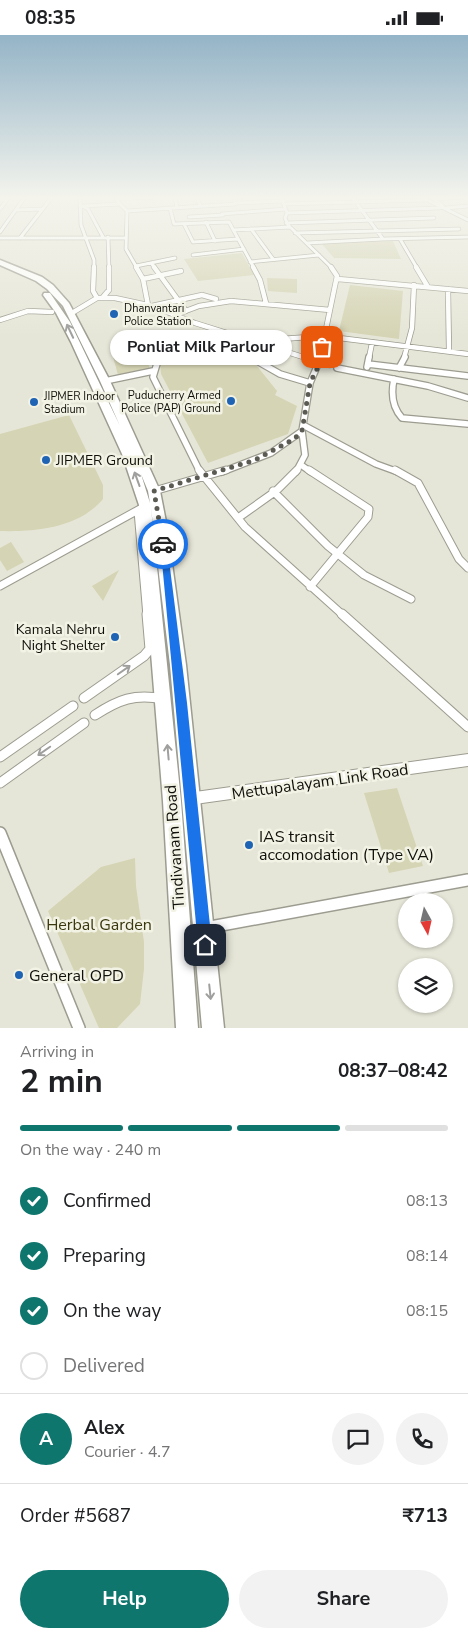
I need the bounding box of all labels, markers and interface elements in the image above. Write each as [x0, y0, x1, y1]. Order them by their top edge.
text: 08:35 [25, 5, 75, 31]
place label: Dhanvantari Police Station [124, 301, 192, 329]
marker: Dhanvantari Police Station [108, 308, 120, 320]
one-way arrow [65, 324, 75, 339]
pin [301, 326, 343, 368]
callout: Ponliat Milk Parlour [110, 329, 292, 365]
icon: bag [308, 333, 336, 361]
text: Ponliat Milk Parlour [127, 336, 275, 358]
place label: Puducherry Armed Police (PAP) Ground [121, 388, 221, 416]
place label: JIPMER Indoor Stadium [43, 389, 115, 417]
marker: Puducherry Armed Police (PAP) Ground [225, 395, 237, 407]
marker: JIPMER Indoor Stadium [28, 396, 40, 408]
place label: JIPMER Ground [55, 451, 153, 470]
marker: JIPMER Ground [40, 454, 52, 466]
one-way arrow [132, 472, 141, 488]
courier [138, 519, 188, 569]
icon: car [149, 530, 177, 558]
place label: Kamala Nehru Night Shelter [16, 620, 105, 655]
marker: Kamala Nehru Night Shelter [109, 631, 121, 643]
one-way arrow [117, 665, 131, 675]
one-way arrow [163, 745, 172, 761]
one-way arrow [38, 746, 51, 757]
street label: Mettupalayam Link Road [230, 759, 410, 805]
street label: Tindivanam Road [160, 784, 190, 910]
place label: IAS transit accomodation (Type VA) [259, 826, 434, 866]
marker: IAS transit accomodation (Type VA) [243, 839, 255, 851]
north arrow [398, 893, 452, 947]
map controls [398, 893, 453, 1013]
park label: Herbal Garden [46, 914, 152, 936]
pin [184, 924, 226, 966]
icon: home [191, 931, 219, 959]
button: layers [398, 958, 453, 1013]
place label: General OPD [29, 965, 124, 987]
marker: General OPD [13, 969, 25, 981]
one-way arrow [205, 984, 214, 1000]
text: Arriving in [20, 1041, 94, 1063]
text: 08:37–08:42 [338, 1058, 448, 1084]
text: 2 min [20, 1060, 103, 1103]
text: On the way · 240 m [20, 1139, 161, 1161]
icon: check [20, 1187, 48, 1215]
text: Confirmed [63, 1188, 151, 1214]
text: 08:13 [406, 1190, 448, 1212]
icon: check [20, 1242, 48, 1270]
text: Preparing [63, 1243, 146, 1269]
text: 08:14 [406, 1245, 448, 1267]
icon: check [20, 1297, 48, 1325]
text: On the way [63, 1298, 161, 1324]
text: 08:15 [406, 1300, 448, 1322]
text: Delivered [63, 1353, 145, 1379]
button: chat [332, 1413, 384, 1465]
button: phone [396, 1413, 448, 1465]
text: Alex [84, 1415, 125, 1441]
text: A [39, 1426, 53, 1452]
text: Courier · 4.7 [84, 1441, 170, 1463]
text: Order #5687 [20, 1503, 131, 1529]
text: ₹713 [402, 1503, 448, 1529]
button: Help [20, 1570, 229, 1628]
button: Share [239, 1570, 448, 1628]

